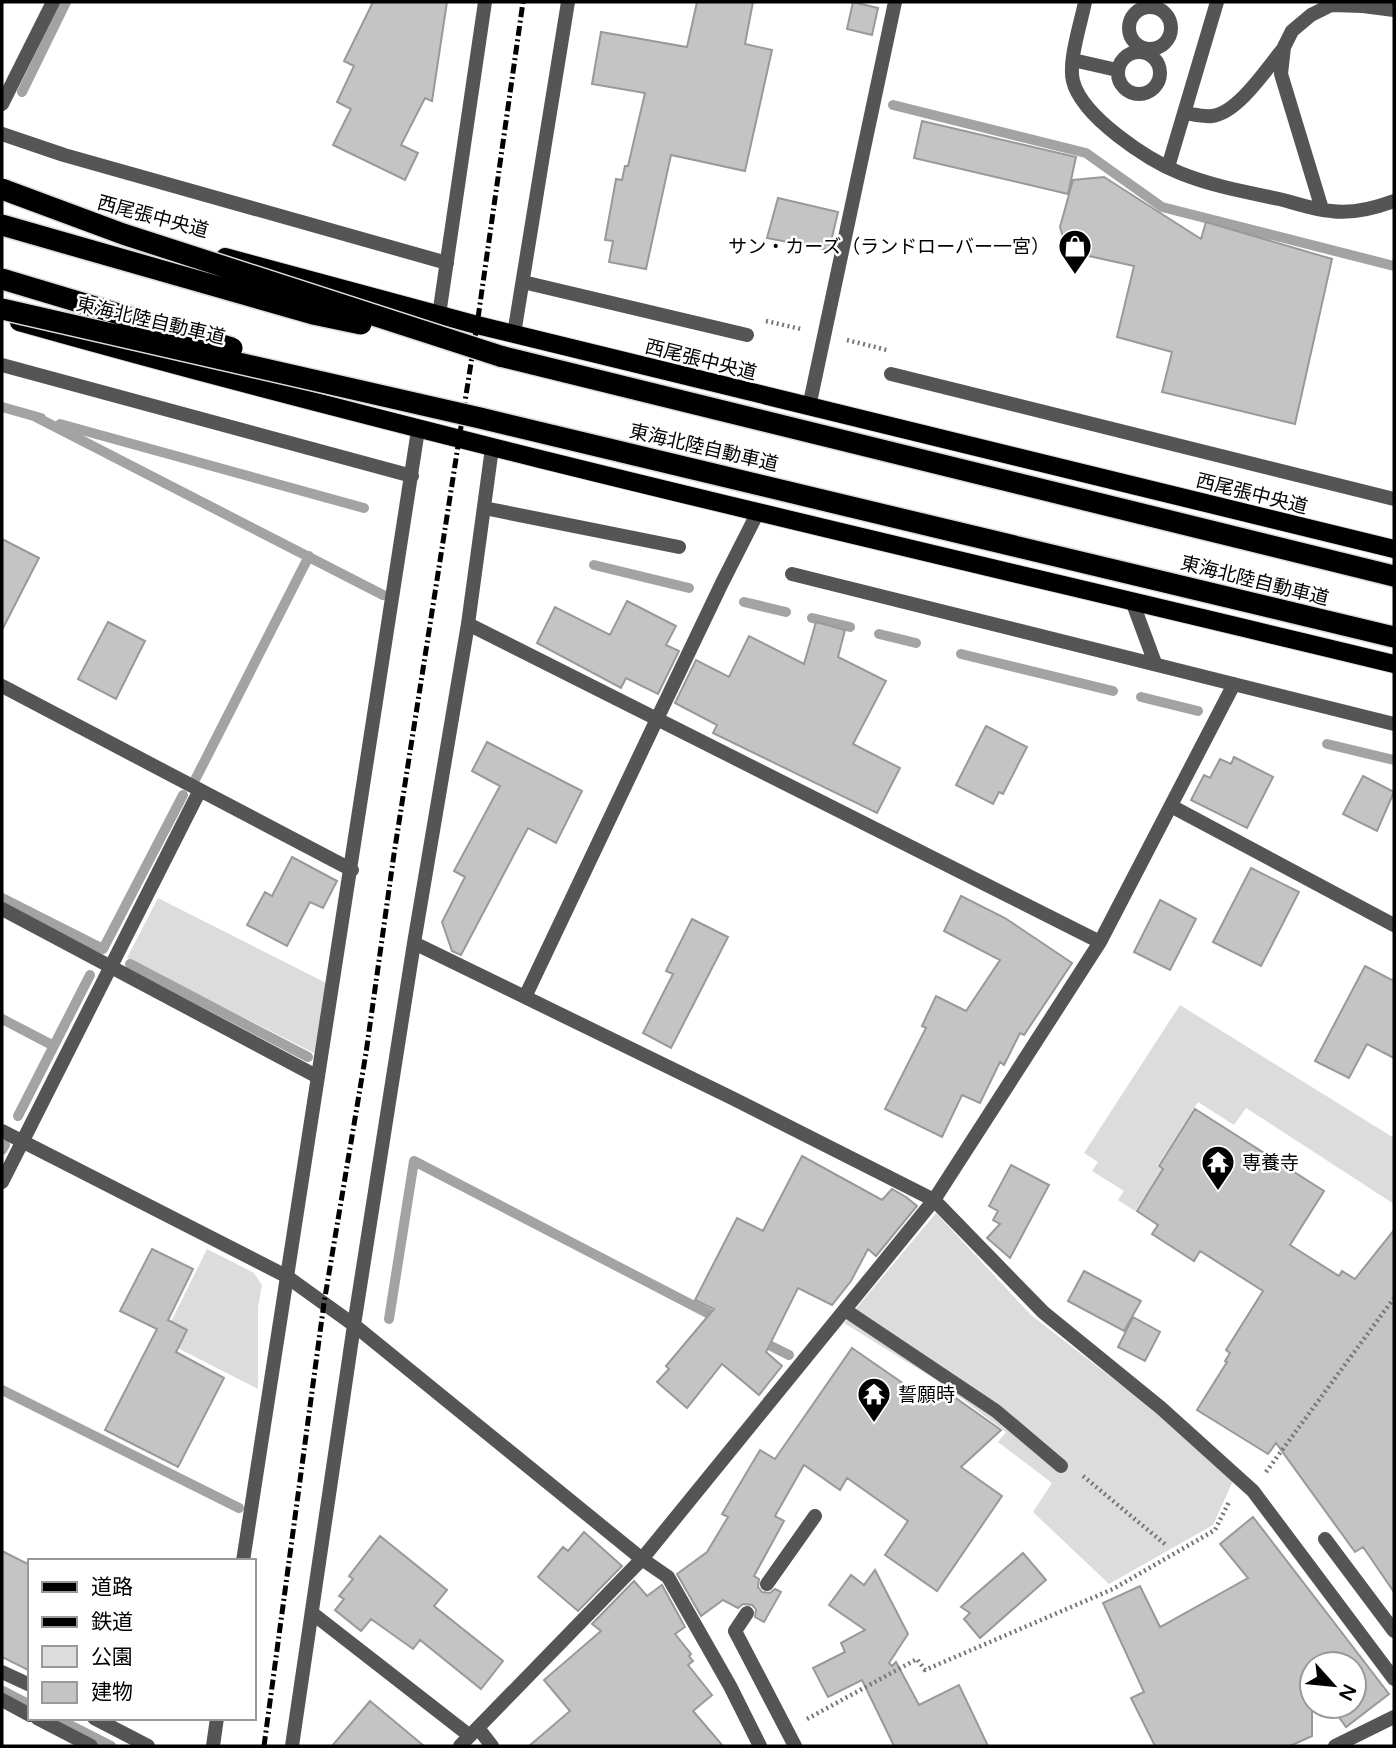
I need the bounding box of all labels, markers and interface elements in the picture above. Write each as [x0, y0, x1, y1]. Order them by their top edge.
street label: 西尾張中央道 [95, 192, 211, 242]
shop icon: サン・カーズ（ランドローバー一宮） [1056, 227, 1094, 276]
place label: サン・カーズ（ランドローバー一宮） [728, 236, 1050, 258]
street label: 東海北陸自動車道 [74, 293, 227, 349]
street label: 西尾張中央道 [643, 336, 759, 384]
street label: 東海北陸自動車道 [627, 420, 780, 476]
street label: 西尾張中央道 [1194, 470, 1310, 518]
street label: 東海北陸自動車道 [1178, 552, 1331, 610]
temple icon: 専養寺 [1199, 1143, 1237, 1192]
place label: 専養寺 [1242, 1152, 1299, 1174]
temple icon: 誓願時 [855, 1375, 893, 1424]
place label: 誓願時 [898, 1384, 955, 1406]
legend [28, 1559, 256, 1720]
text: 道路 [91, 1575, 133, 1600]
text: 鉄道 [91, 1610, 133, 1635]
text: 公園 [91, 1645, 133, 1670]
north arrow [1298, 1650, 1368, 1720]
text: 建物 [91, 1680, 133, 1705]
text: N [1334, 1680, 1361, 1704]

